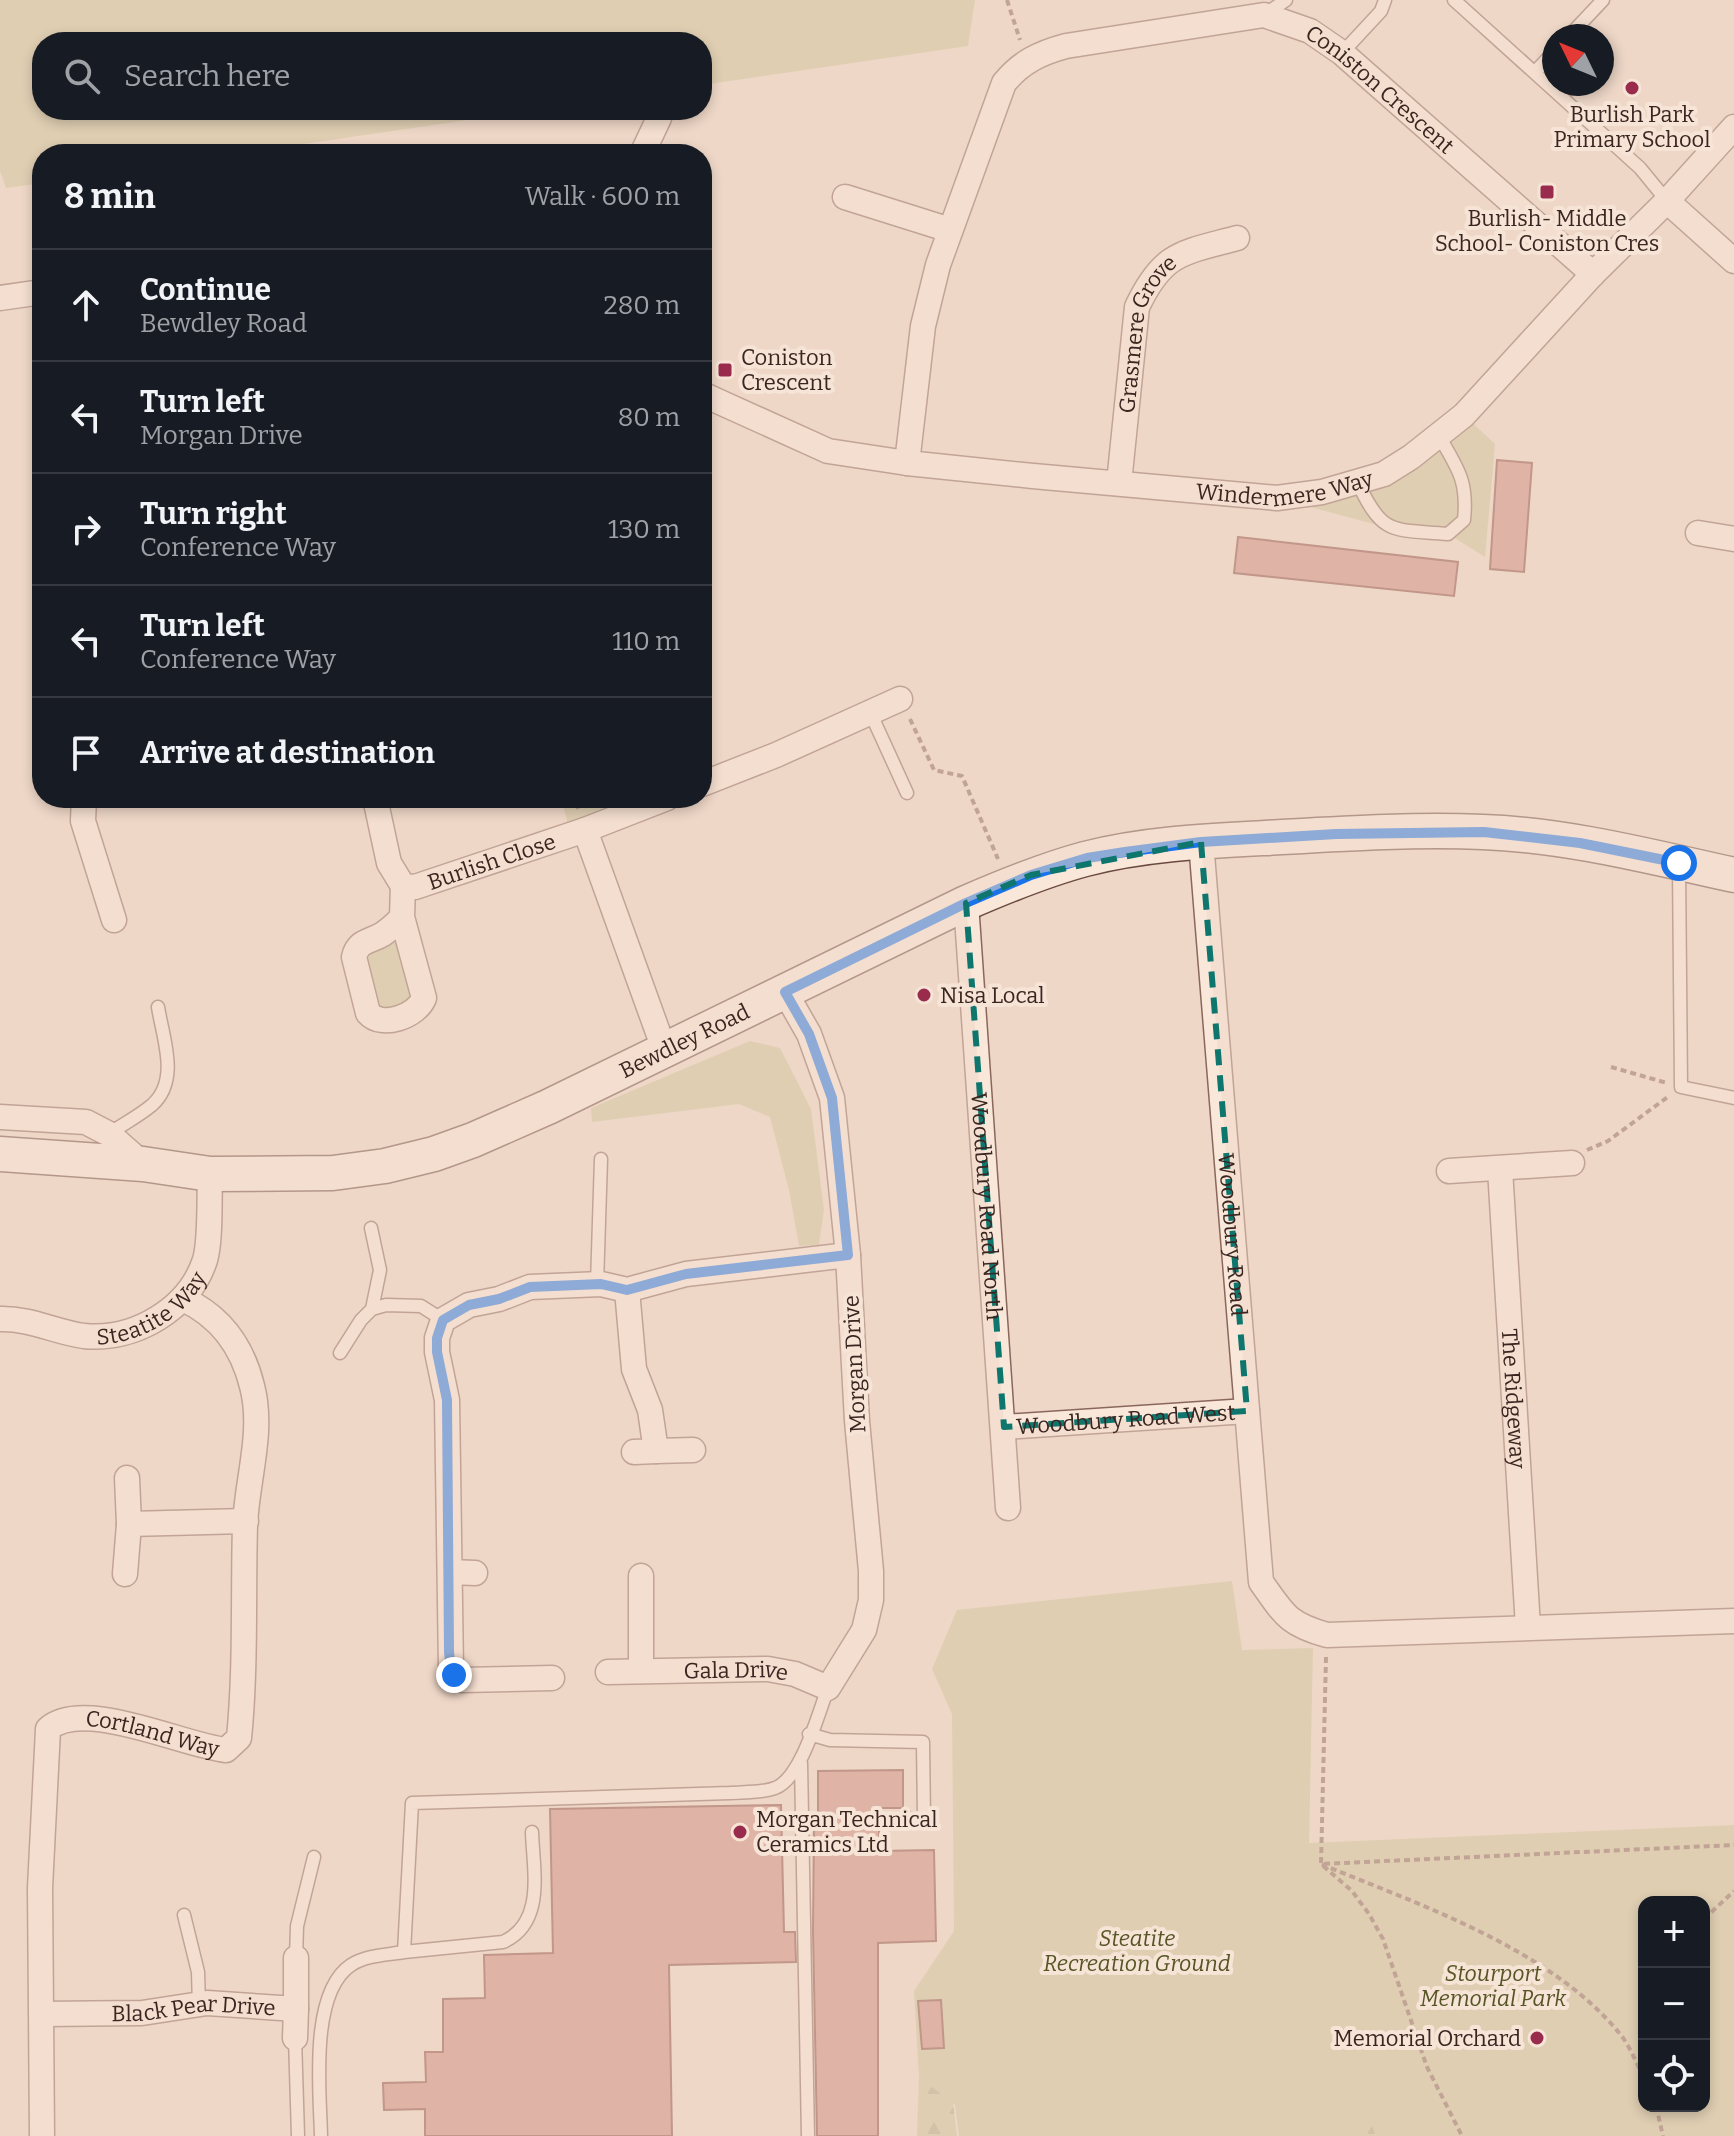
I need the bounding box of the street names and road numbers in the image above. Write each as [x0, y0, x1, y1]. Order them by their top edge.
street label: Coniston Crescent [1300, 19, 1460, 160]
street label: Grasmere Grove [1113, 249, 1182, 415]
street label: Windermere Way [1195, 465, 1376, 513]
street label: Burlish Close [424, 828, 559, 896]
street label: Bewdley Road [615, 998, 754, 1084]
street label: Woodbury Road North [965, 1091, 1008, 1322]
street label: Woodbury Road [1212, 1152, 1252, 1317]
street label: Steatite Way [96, 1266, 212, 1351]
street label: Morgan Drive [837, 1294, 872, 1433]
street label: The Ridgeway [1496, 1328, 1531, 1470]
street label: Woodbury Road West [1015, 1399, 1236, 1440]
street label: Gala Drive [683, 1656, 790, 1686]
street label: Cortland Way [85, 1705, 222, 1763]
street label: Black Pear Drive [111, 1990, 276, 2027]

